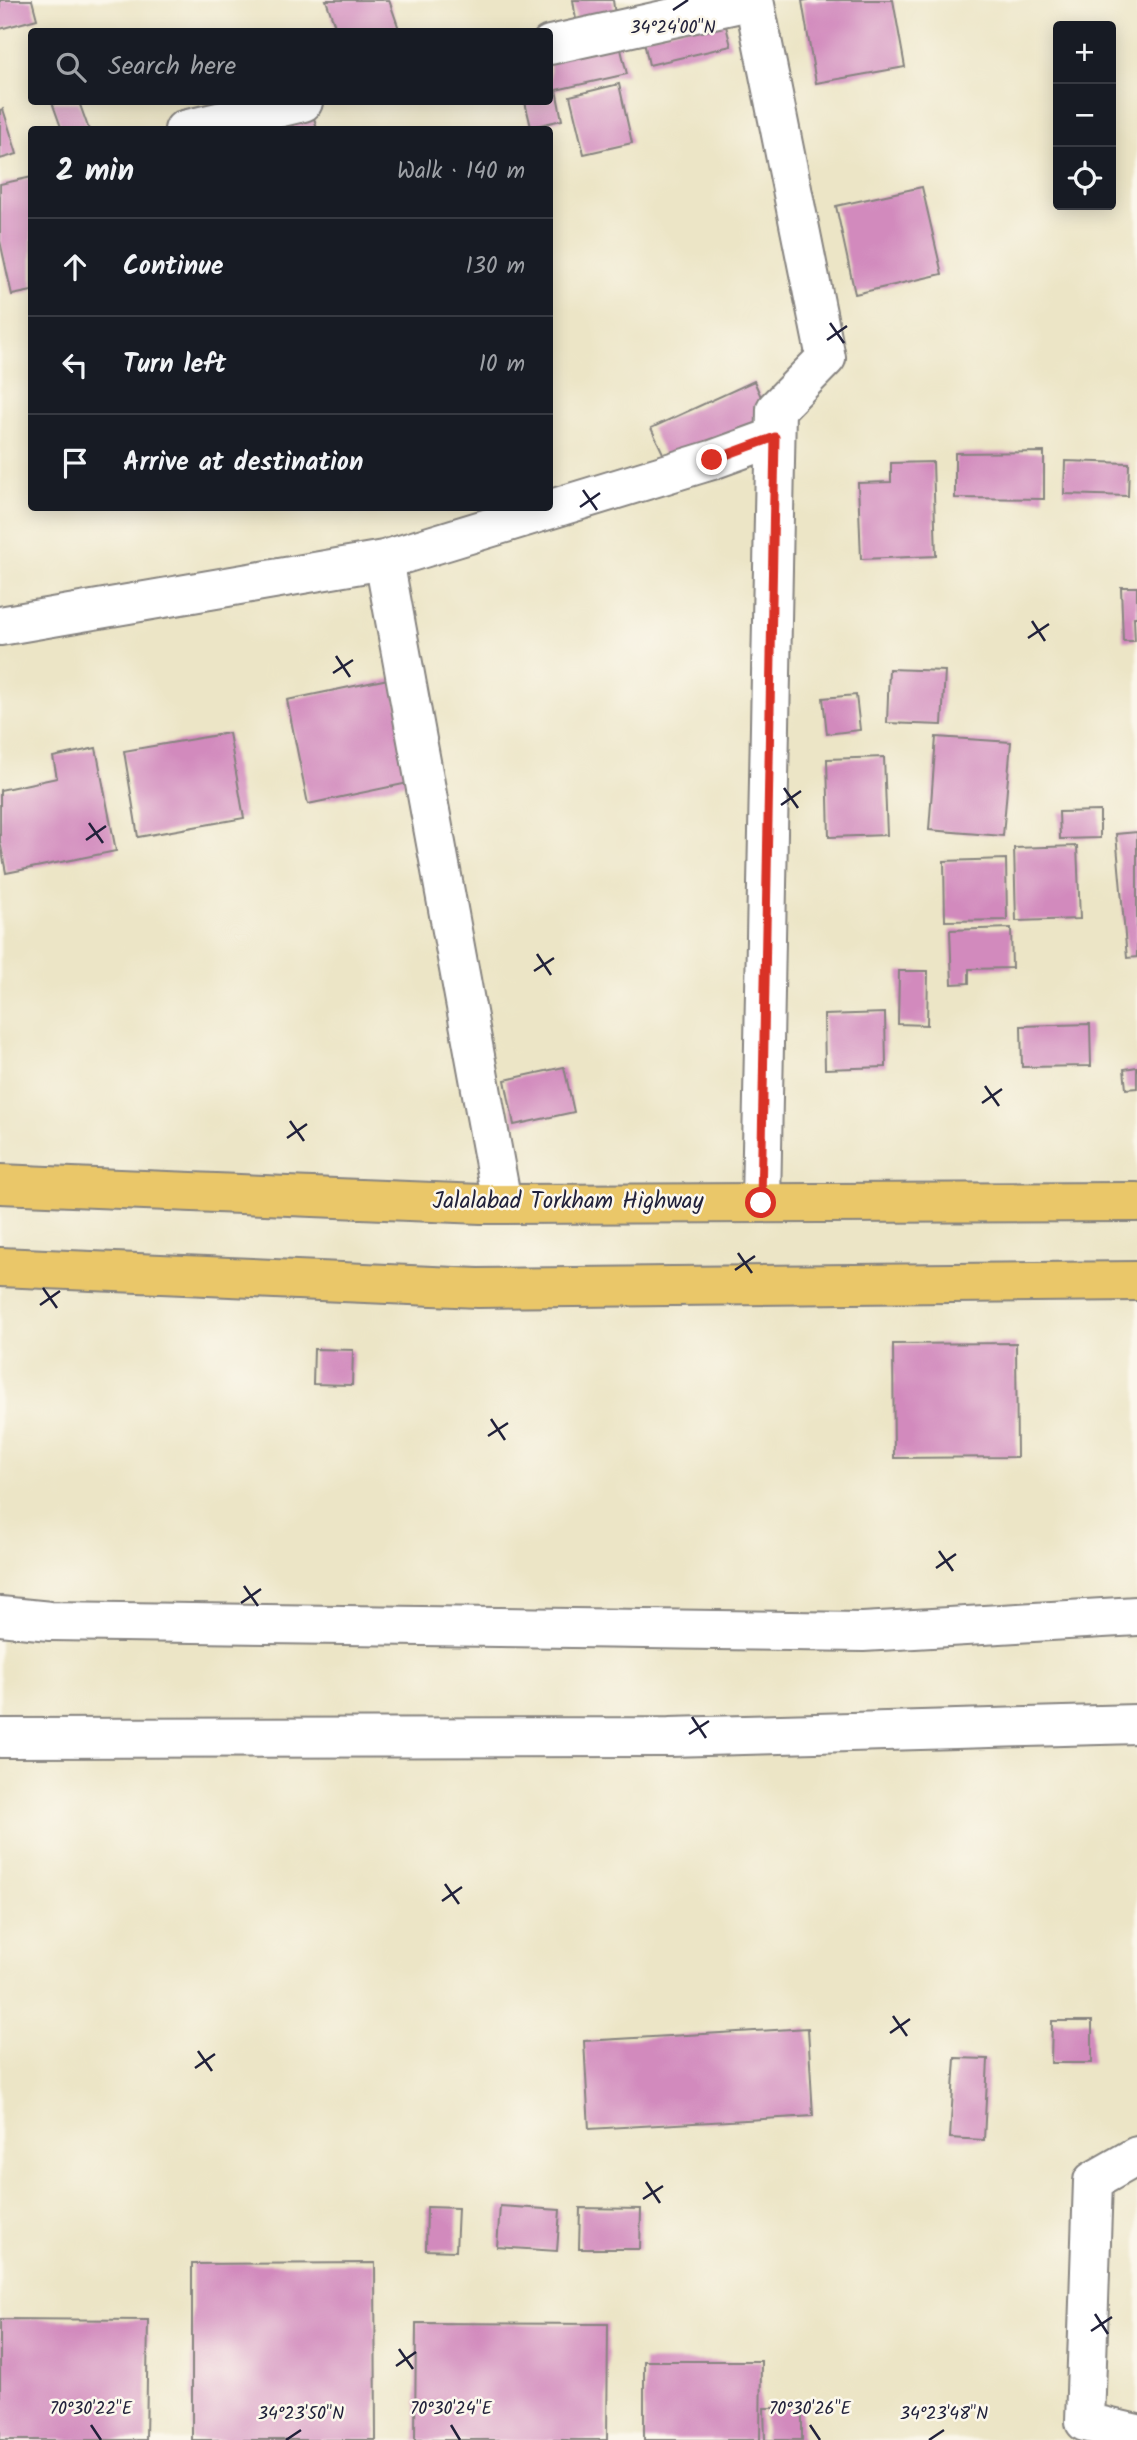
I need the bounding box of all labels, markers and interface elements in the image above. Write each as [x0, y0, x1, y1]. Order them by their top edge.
text: 34°24'00"N [630, 14, 716, 43]
map controls [1053, 21, 1116, 210]
button: + [1053, 21, 1116, 84]
search box [28, 28, 553, 105]
text: Search here [108, 46, 236, 88]
icon: search [52, 48, 90, 86]
button: − [1053, 84, 1116, 147]
button: locate [1053, 147, 1116, 210]
text: 2 min [56, 148, 134, 196]
text: Walk · 140 m [397, 154, 525, 190]
text: Continue [123, 246, 224, 288]
icon: ahead [56, 248, 94, 286]
text: 130 m [466, 249, 525, 285]
text: Turn left [123, 344, 226, 386]
icon: left [56, 346, 94, 384]
text: 10 m [479, 347, 525, 383]
text: Arrive at destination [123, 442, 363, 484]
icon: arrive [56, 444, 94, 482]
route end [696, 444, 727, 475]
street label: Jalalabad Torkham Highway [433, 1184, 704, 1220]
route start [745, 1187, 776, 1218]
text: 70°30'22"E [50, 2395, 133, 2424]
text: 70°30'24"E [410, 2395, 493, 2424]
text: 70°30'26"E [769, 2395, 852, 2424]
text: 34°23'50"N [258, 2400, 344, 2429]
text: 34°23'48"N [900, 2400, 988, 2429]

